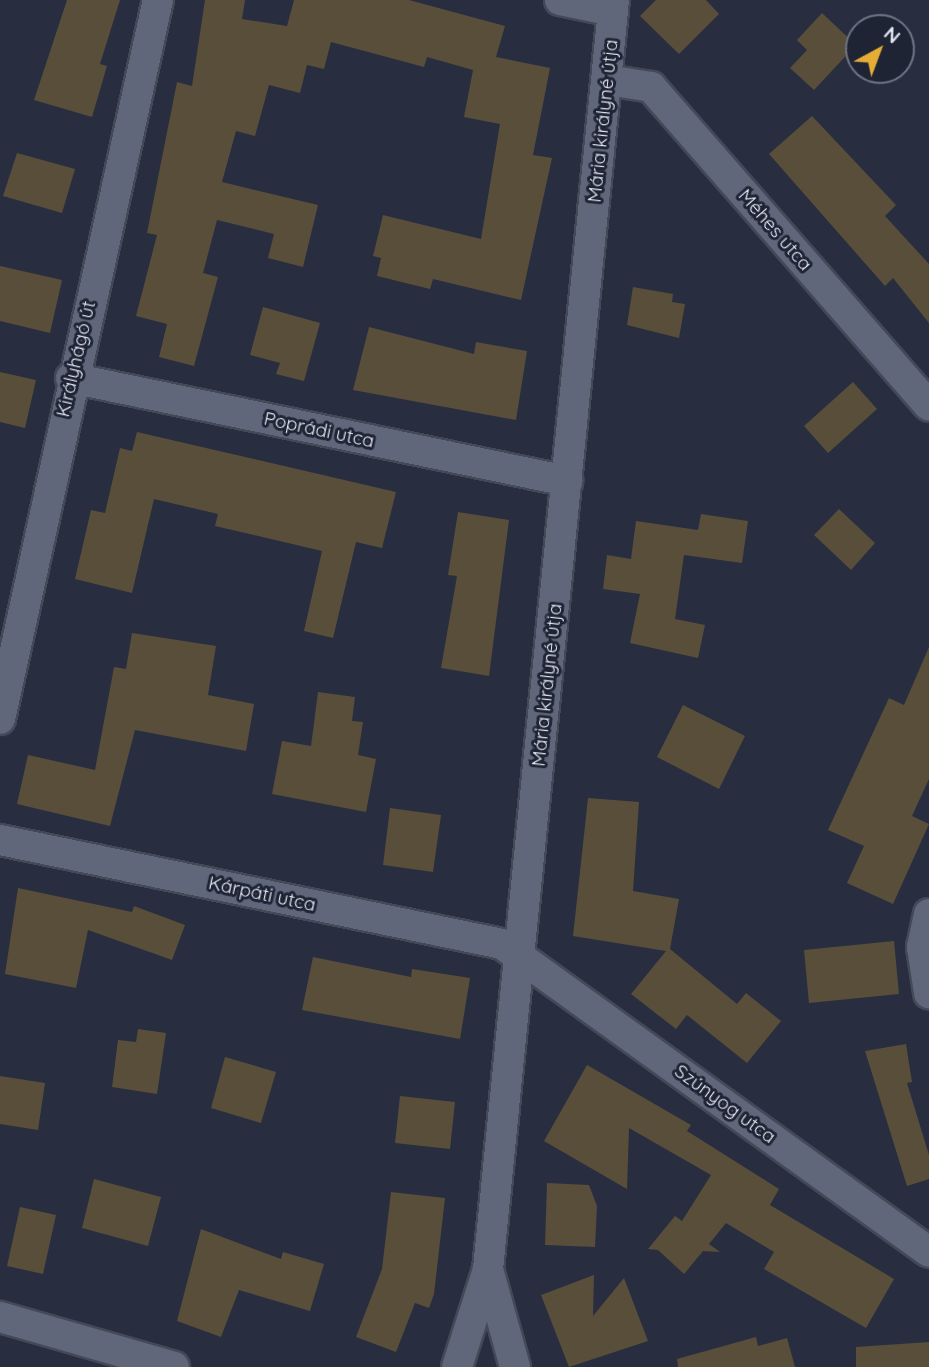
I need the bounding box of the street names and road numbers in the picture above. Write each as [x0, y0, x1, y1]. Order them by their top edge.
street label: Mária királyné útja [583, 38, 623, 204]
street label: Méhes utca [733, 185, 817, 275]
street label: Királyhágó út [52, 299, 100, 419]
street label: Poprádi utca [262, 407, 376, 453]
street label: Mária királyné útja [527, 602, 567, 768]
street label: Kárpáti utca [206, 872, 318, 916]
street label: Szúnyog utca [670, 1060, 780, 1148]

